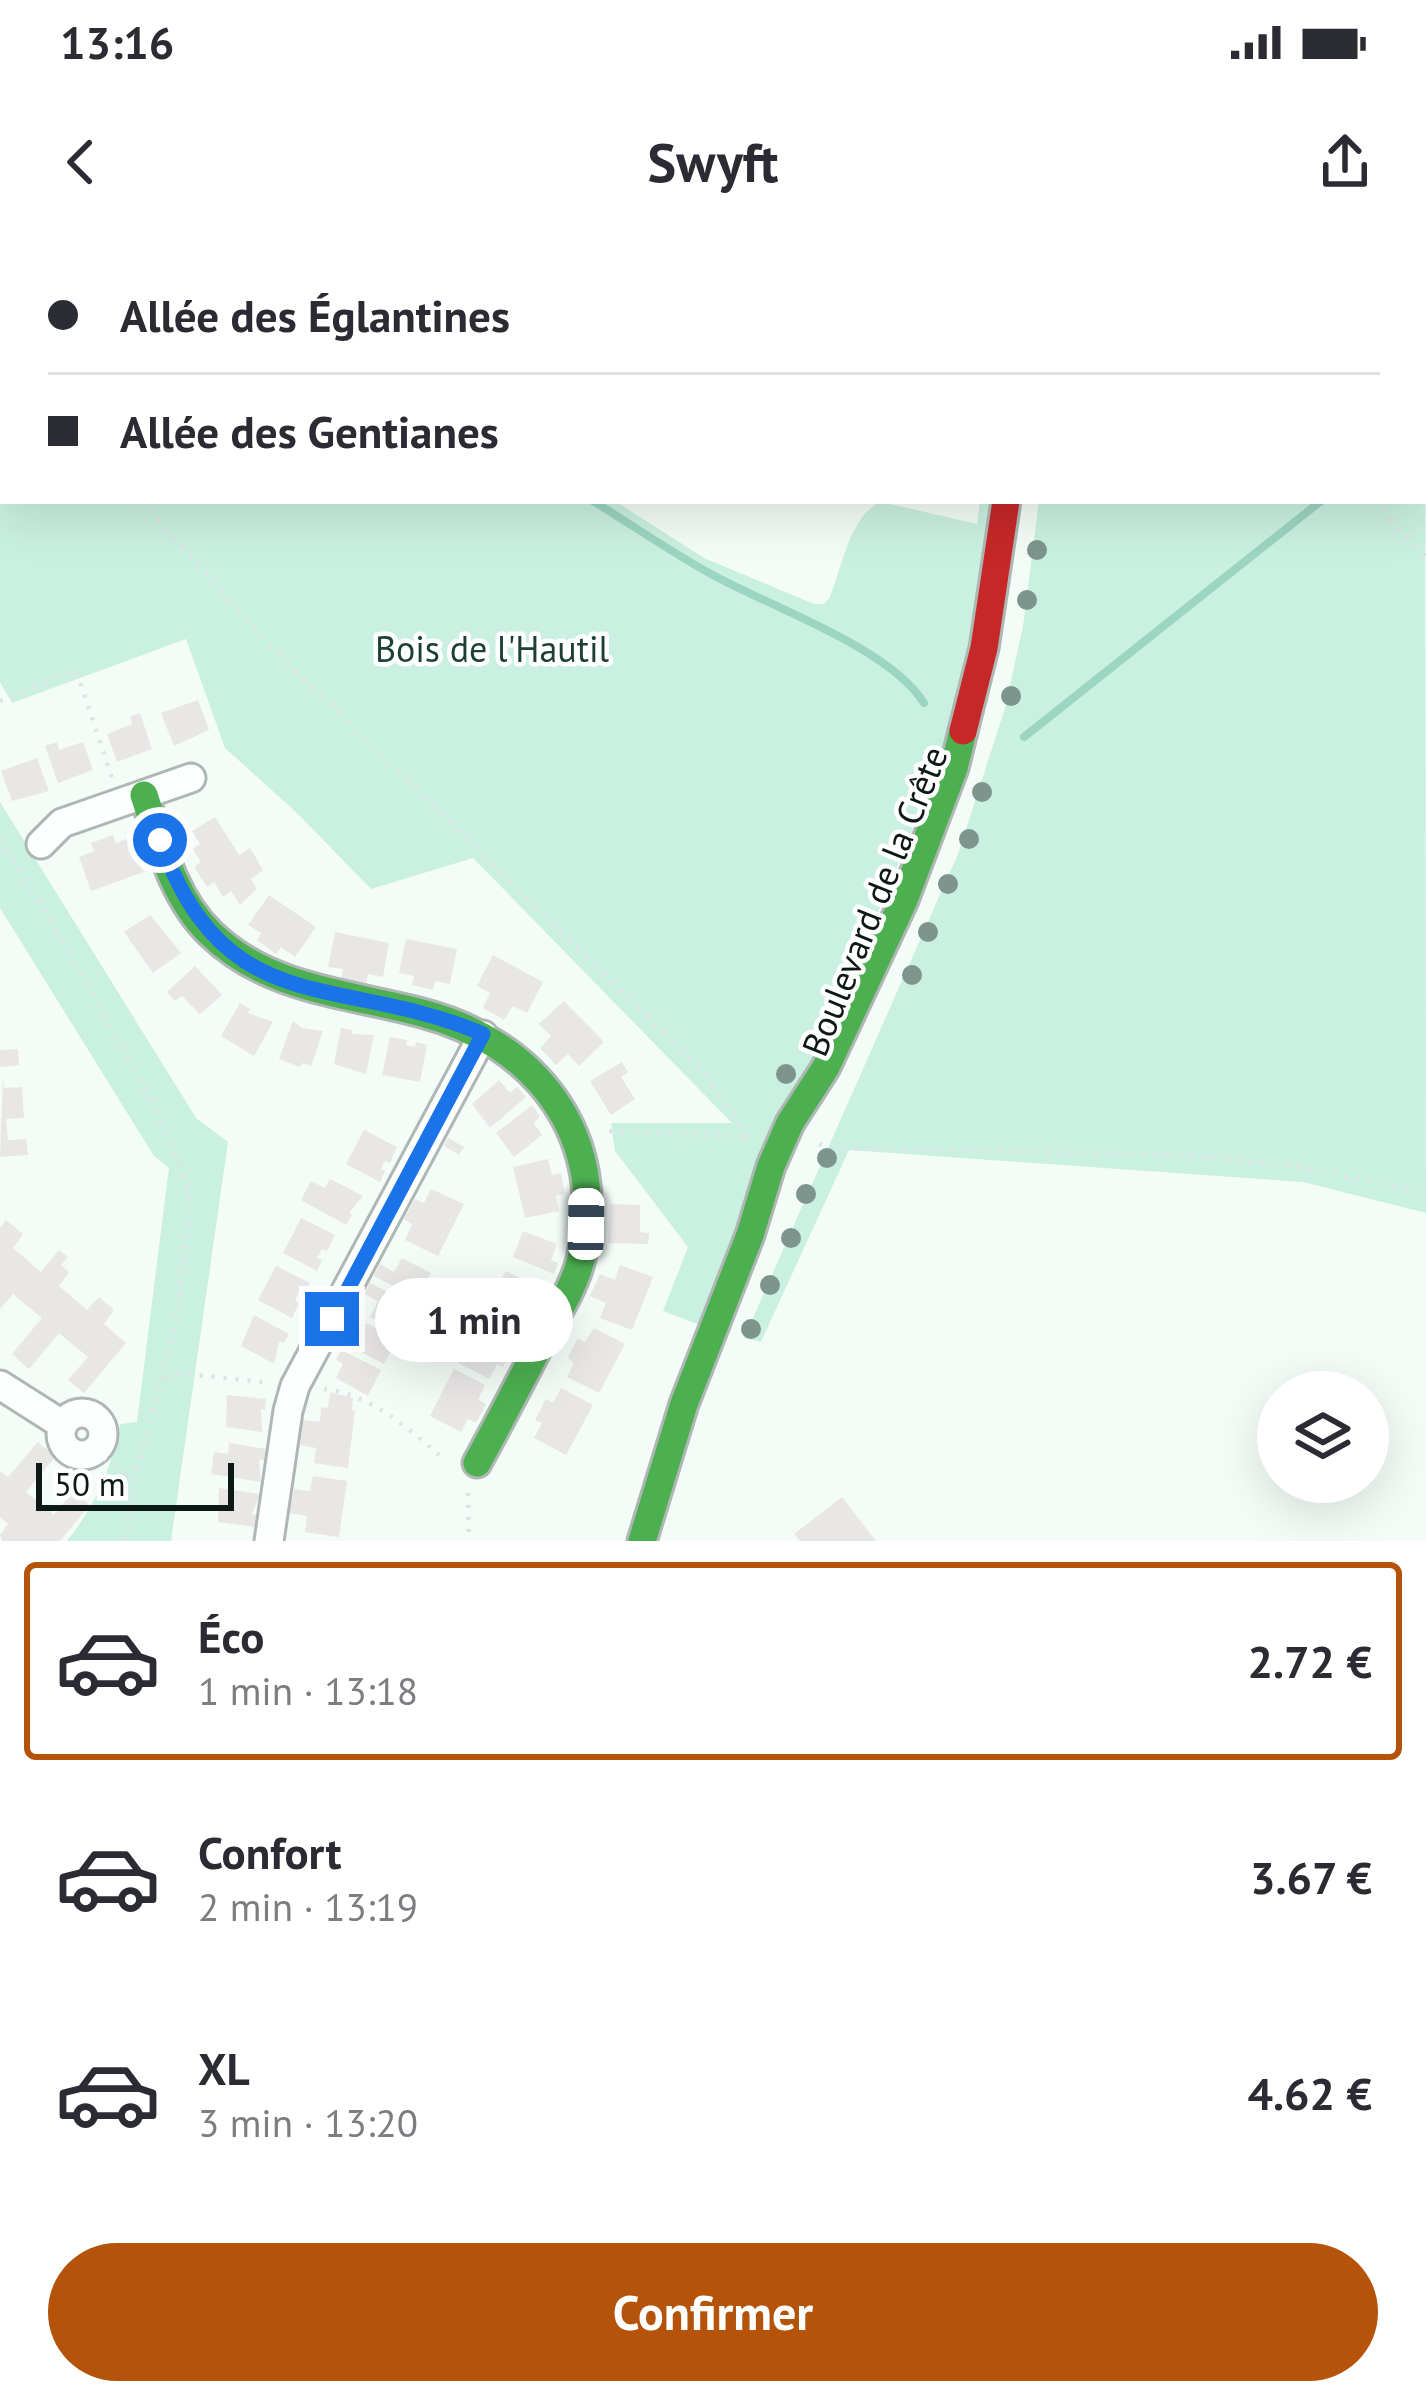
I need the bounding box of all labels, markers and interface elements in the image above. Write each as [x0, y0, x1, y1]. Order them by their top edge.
text: 13:16 [60, 13, 174, 71]
text: Swyft [648, 127, 778, 197]
icon: back [48, 129, 114, 195]
icon: share [1312, 129, 1378, 195]
text: Allée des Églantines [120, 286, 510, 344]
text: Allée des Gentianes [120, 402, 499, 460]
park label: Bois de l'Hautil [375, 625, 610, 672]
street label: Boulevard de la Crête [790, 739, 958, 1063]
route start [133, 813, 187, 867]
car [567, 1188, 605, 1260]
callout: 1 min [374, 1277, 572, 1361]
route end [305, 1292, 359, 1346]
text: 1 min [426, 1294, 522, 1345]
map controls [1257, 1371, 1389, 1503]
button: layers [1257, 1371, 1389, 1503]
scale bar [36, 1457, 234, 1510]
text: 50 m [54, 1462, 126, 1505]
icon: car [54, 1607, 162, 1715]
text: Éco [198, 1607, 264, 1665]
text: 2.72 € [1247, 1632, 1372, 1690]
text: 1 min · 13:18 [198, 1665, 418, 1716]
icon: car [54, 1823, 162, 1931]
text: Confort [198, 1823, 341, 1881]
text: 3.67 € [1250, 1848, 1372, 1906]
text: 2 min · 13:19 [198, 1881, 418, 1932]
icon: car [54, 2039, 162, 2147]
text: XL [198, 2039, 250, 2097]
text: 4.62 € [1247, 2064, 1372, 2122]
text: 3 min · 13:20 [198, 2097, 418, 2148]
button: Confirmer [48, 2243, 1378, 2381]

